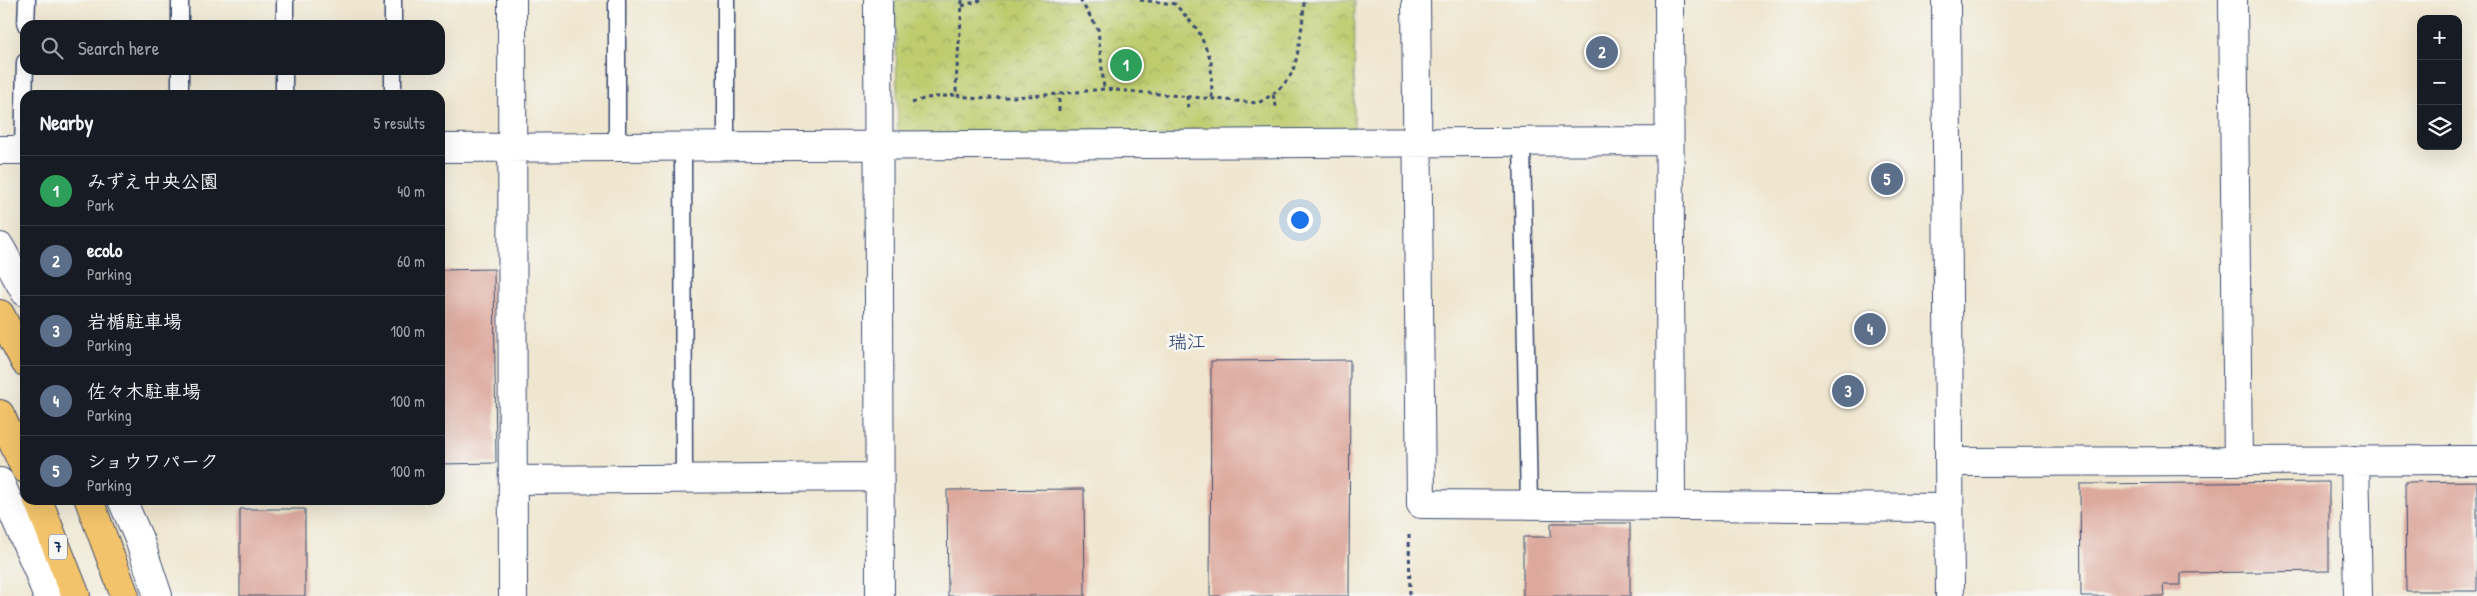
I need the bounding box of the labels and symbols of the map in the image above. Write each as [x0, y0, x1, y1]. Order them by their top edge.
pin: 2 [1586, 33, 1618, 71]
pin: 1 [1110, 46, 1142, 84]
pin: 5 [1871, 160, 1903, 198]
your location [1287, 207, 1313, 233]
pin: 4 [1854, 310, 1886, 348]
district label: 瑞江 [1168, 328, 1206, 354]
pin: 3 [1832, 372, 1864, 410]
road number: 7 [49, 534, 67, 560]

